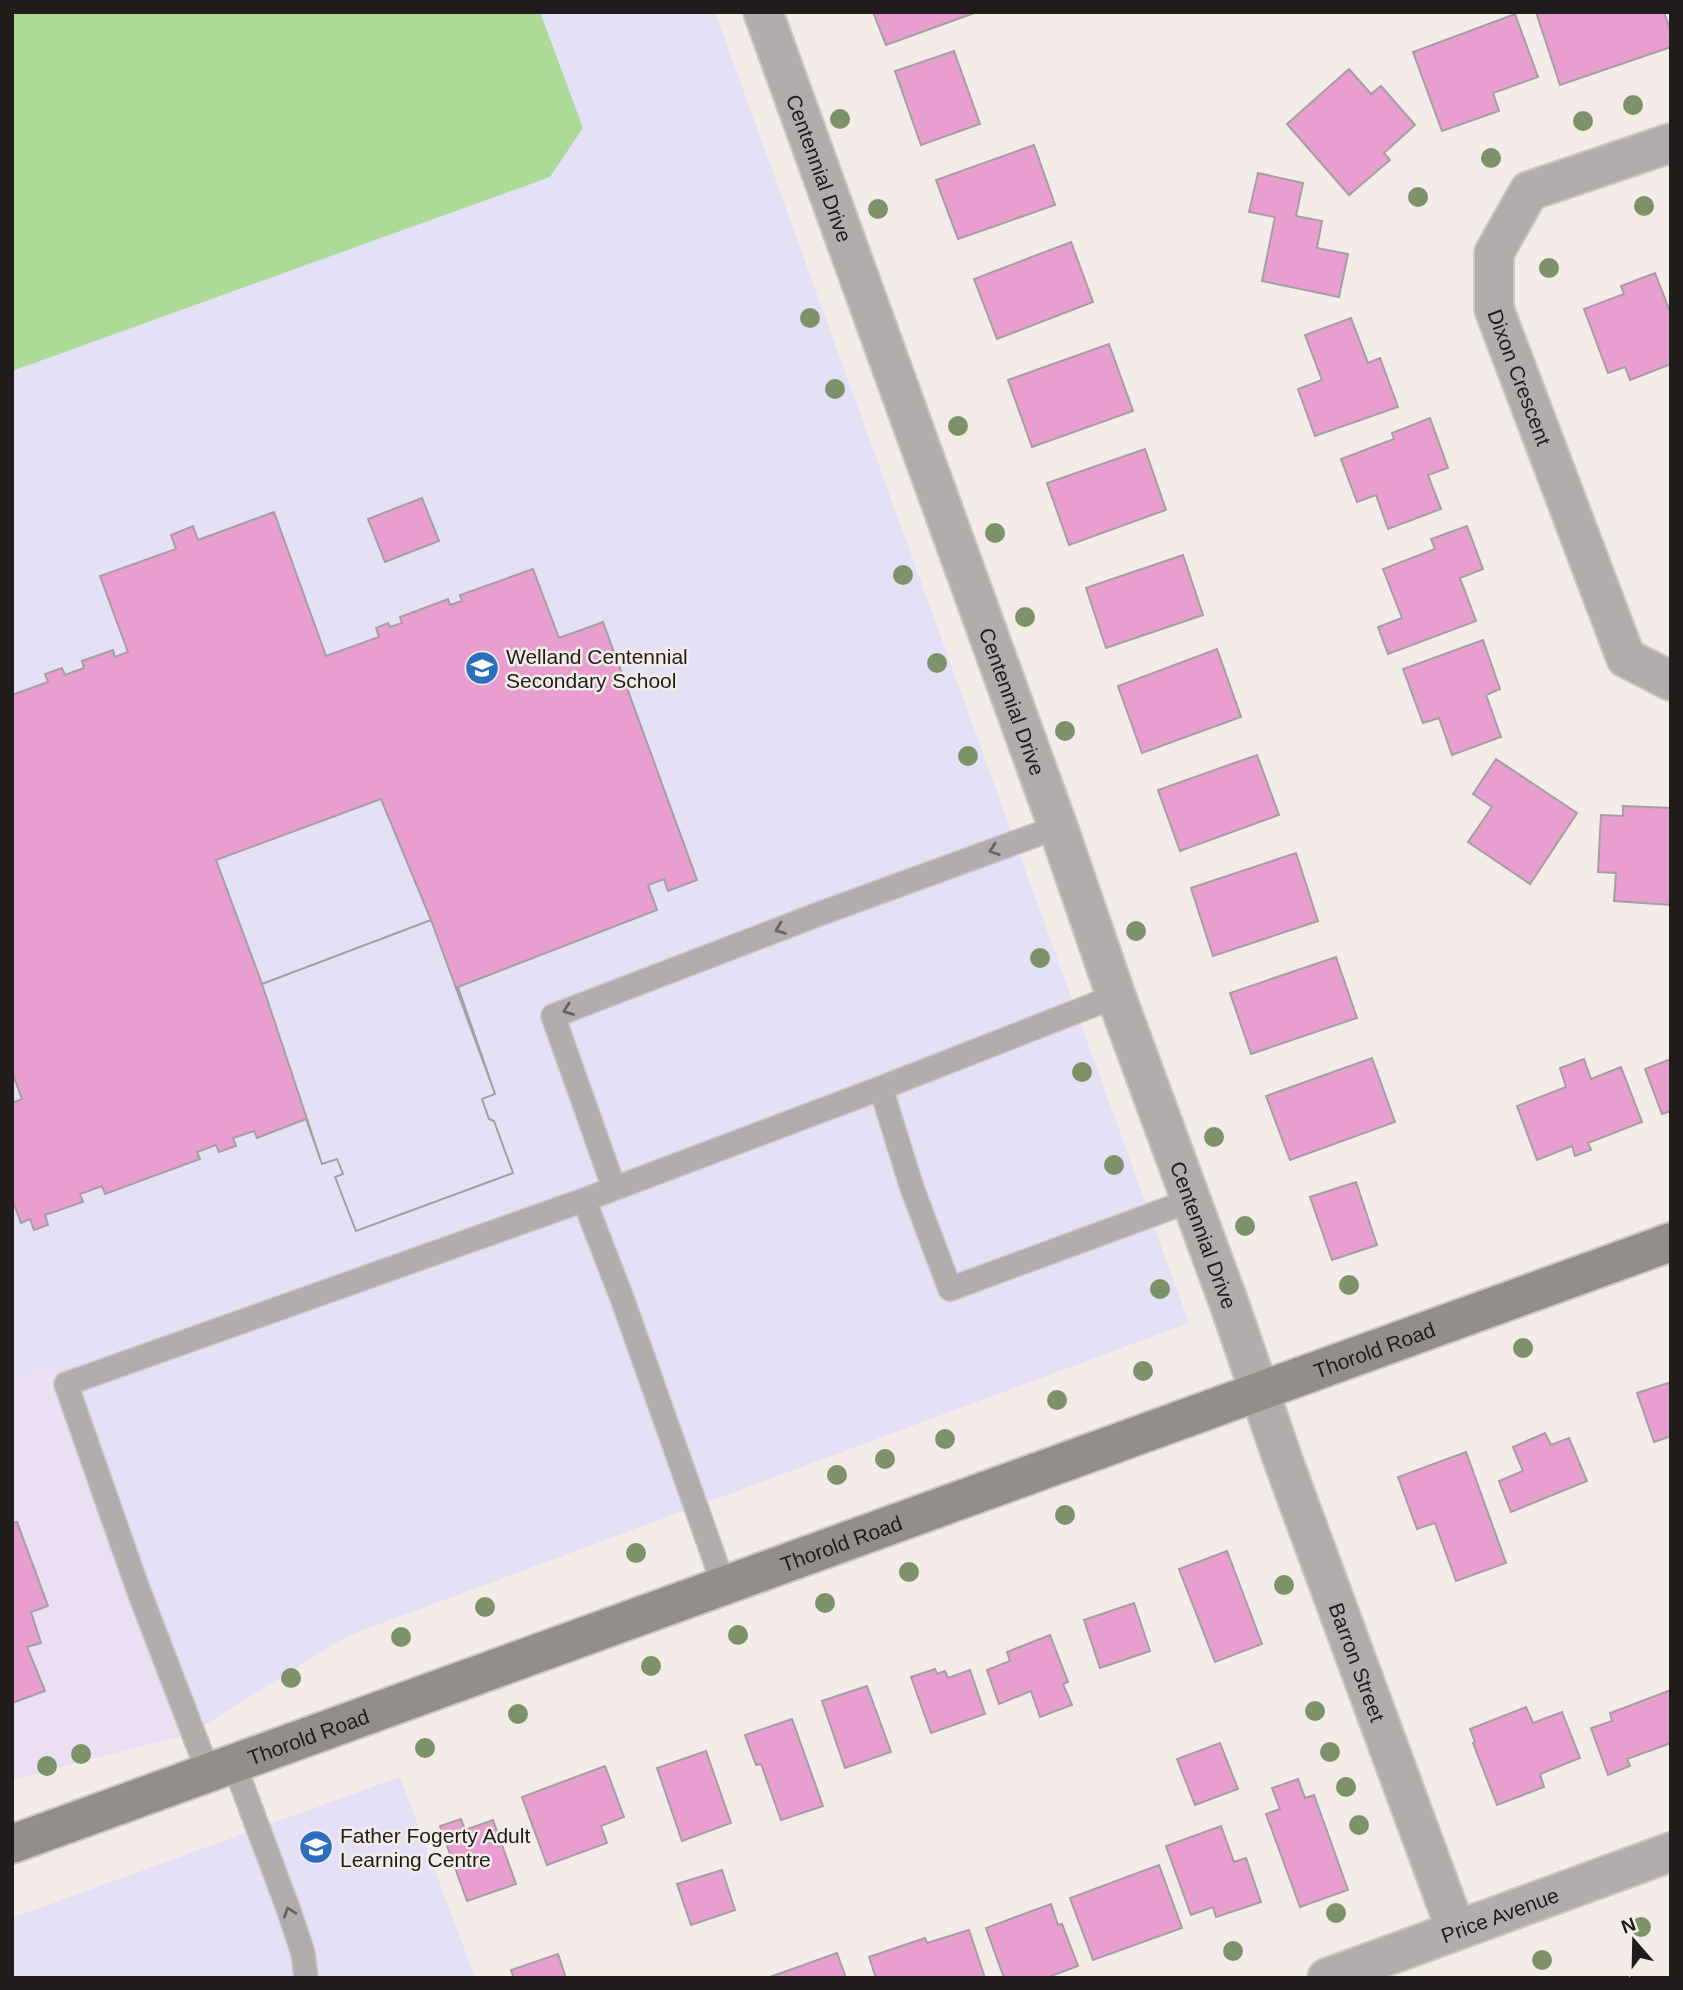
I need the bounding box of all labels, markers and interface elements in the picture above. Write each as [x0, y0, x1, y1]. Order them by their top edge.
street label: Centennial Drive [782, 91, 857, 245]
street label: Dixon Crescent [1484, 306, 1556, 449]
street label: Centennial Drive [975, 624, 1050, 778]
place label: Welland Centennial Secondary School [506, 645, 688, 692]
school or university icon: Welland Centennial Secondary School [463, 649, 501, 687]
one-way arrow [988, 842, 1000, 856]
one-way arrow [775, 921, 787, 935]
one-way arrow [562, 1002, 574, 1016]
street label: Centennial Drive [1166, 1158, 1241, 1312]
street label: Thorold Road [1310, 1317, 1438, 1382]
street label: Thorold Road [777, 1511, 905, 1576]
street label: Barron Street [1325, 1600, 1390, 1725]
street label: Thorold Road [244, 1704, 372, 1769]
place label: Father Fogerty Adult Learning Centre [340, 1824, 530, 1871]
school or university icon: Father Fogerty Adult Learning Centre [297, 1828, 335, 1866]
street label: Price Avenue [1438, 1883, 1562, 1947]
one-way arrow [283, 1906, 297, 1919]
north arrow [1599, 1906, 1669, 1976]
text: N [1618, 1913, 1638, 1938]

